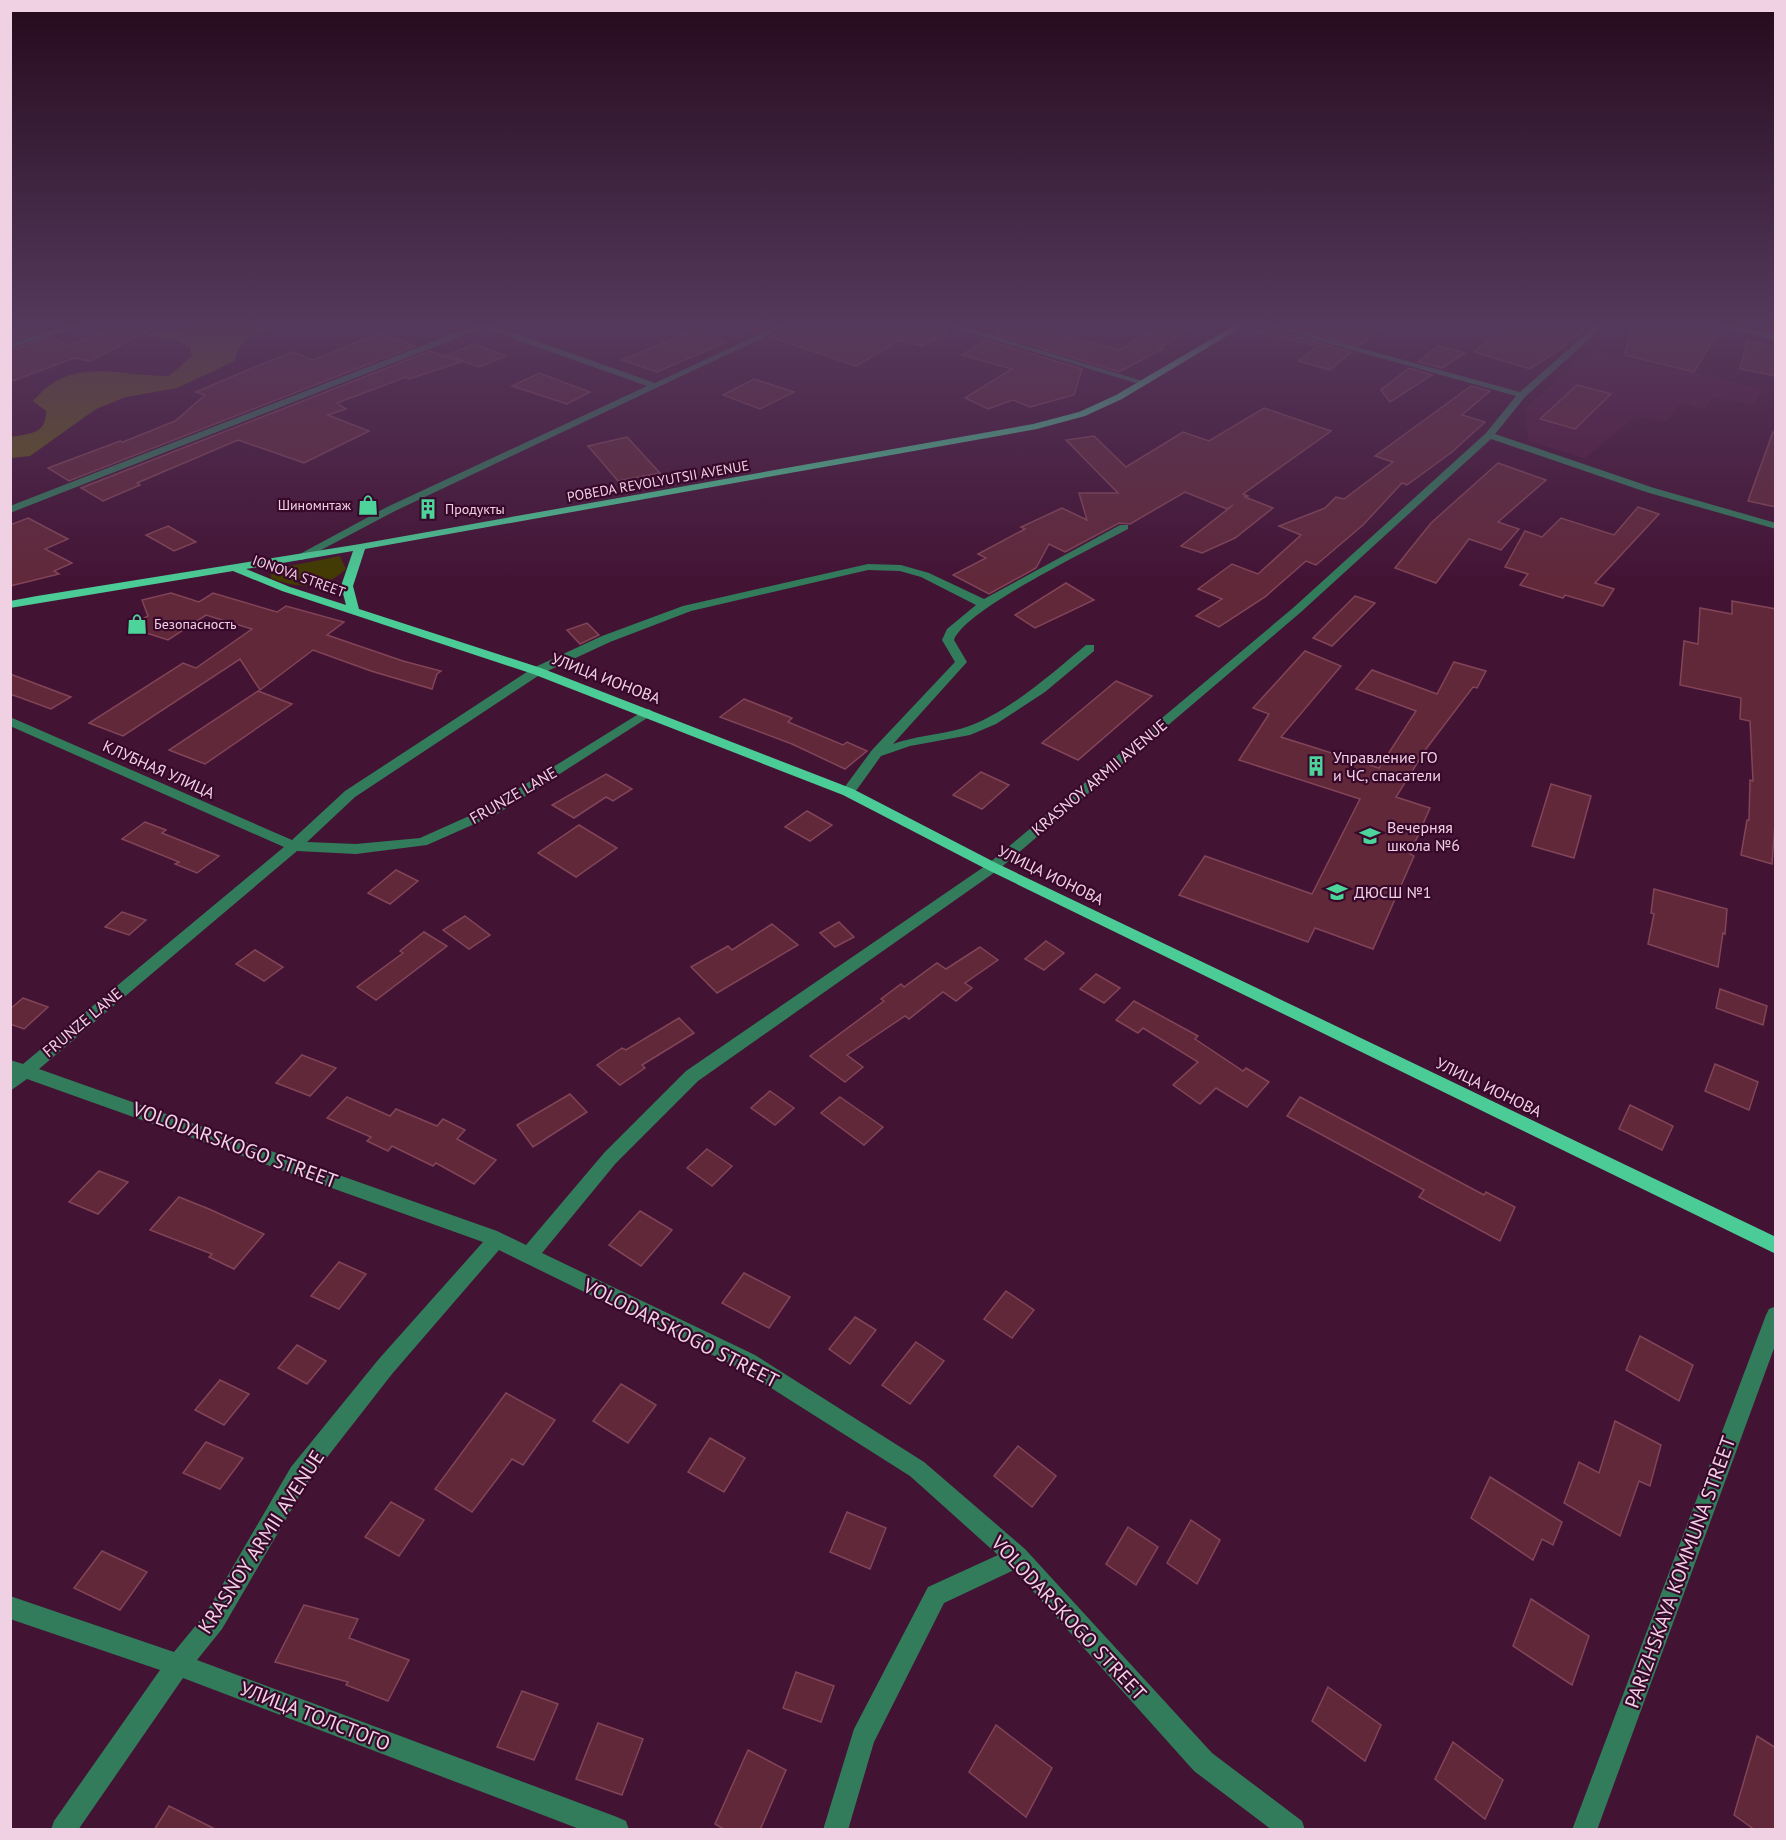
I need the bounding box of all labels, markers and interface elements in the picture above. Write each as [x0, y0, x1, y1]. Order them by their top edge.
street label: POBEDA REVOLYUTSII AVENUE [566, 456, 750, 506]
shop icon: Шиномнтаж [356, 493, 380, 517]
place label: Шиномнтаж [278, 496, 352, 514]
building icon: Продукты [416, 497, 440, 521]
place label: Продукты [445, 500, 505, 518]
street label: IONOVA STREET [250, 551, 348, 601]
shop icon: Безопасность [125, 612, 149, 636]
place label: Безопасность [154, 615, 237, 633]
street label: УЛИЦА ИОНОВА [549, 648, 664, 708]
street label: KRASNOY ARMII AVENUE [1027, 714, 1171, 840]
street label: КЛУБНАЯ УЛИЦА [100, 735, 219, 803]
place label: Управление ГО и ЧС, спасатели [1333, 747, 1441, 785]
building icon: Управление ГО и ЧС, спасатели [1304, 754, 1328, 778]
street label: FRUNZE LANE [466, 762, 560, 828]
place label: Вечерняя школа №6 [1387, 817, 1460, 855]
school or university icon: Вечерняя школа №6 [1358, 824, 1382, 848]
street label: УЛИЦА ИОНОВА [995, 841, 1108, 910]
school or university icon: ДЮСШ №1 [1325, 880, 1349, 904]
place label: ДЮСШ №1 [1354, 882, 1432, 902]
street label: FRUNZE LANE [38, 983, 126, 1061]
street label: УЛИЦА ИОНОВА [1433, 1053, 1546, 1122]
street label: VOLODARSKOGO STREET [128, 1095, 341, 1194]
street label: VOLODARSKOGO STREET [578, 1272, 783, 1394]
street label: PARIZHSKAYA KOMMUNA STREET [1619, 1432, 1741, 1712]
street label: KRASNOY ARMII AVENUE [192, 1445, 330, 1639]
street label: VOLODARSKOGO STREET [985, 1529, 1152, 1706]
street label: УЛИЦА ТОЛСТОГО [236, 1675, 394, 1757]

